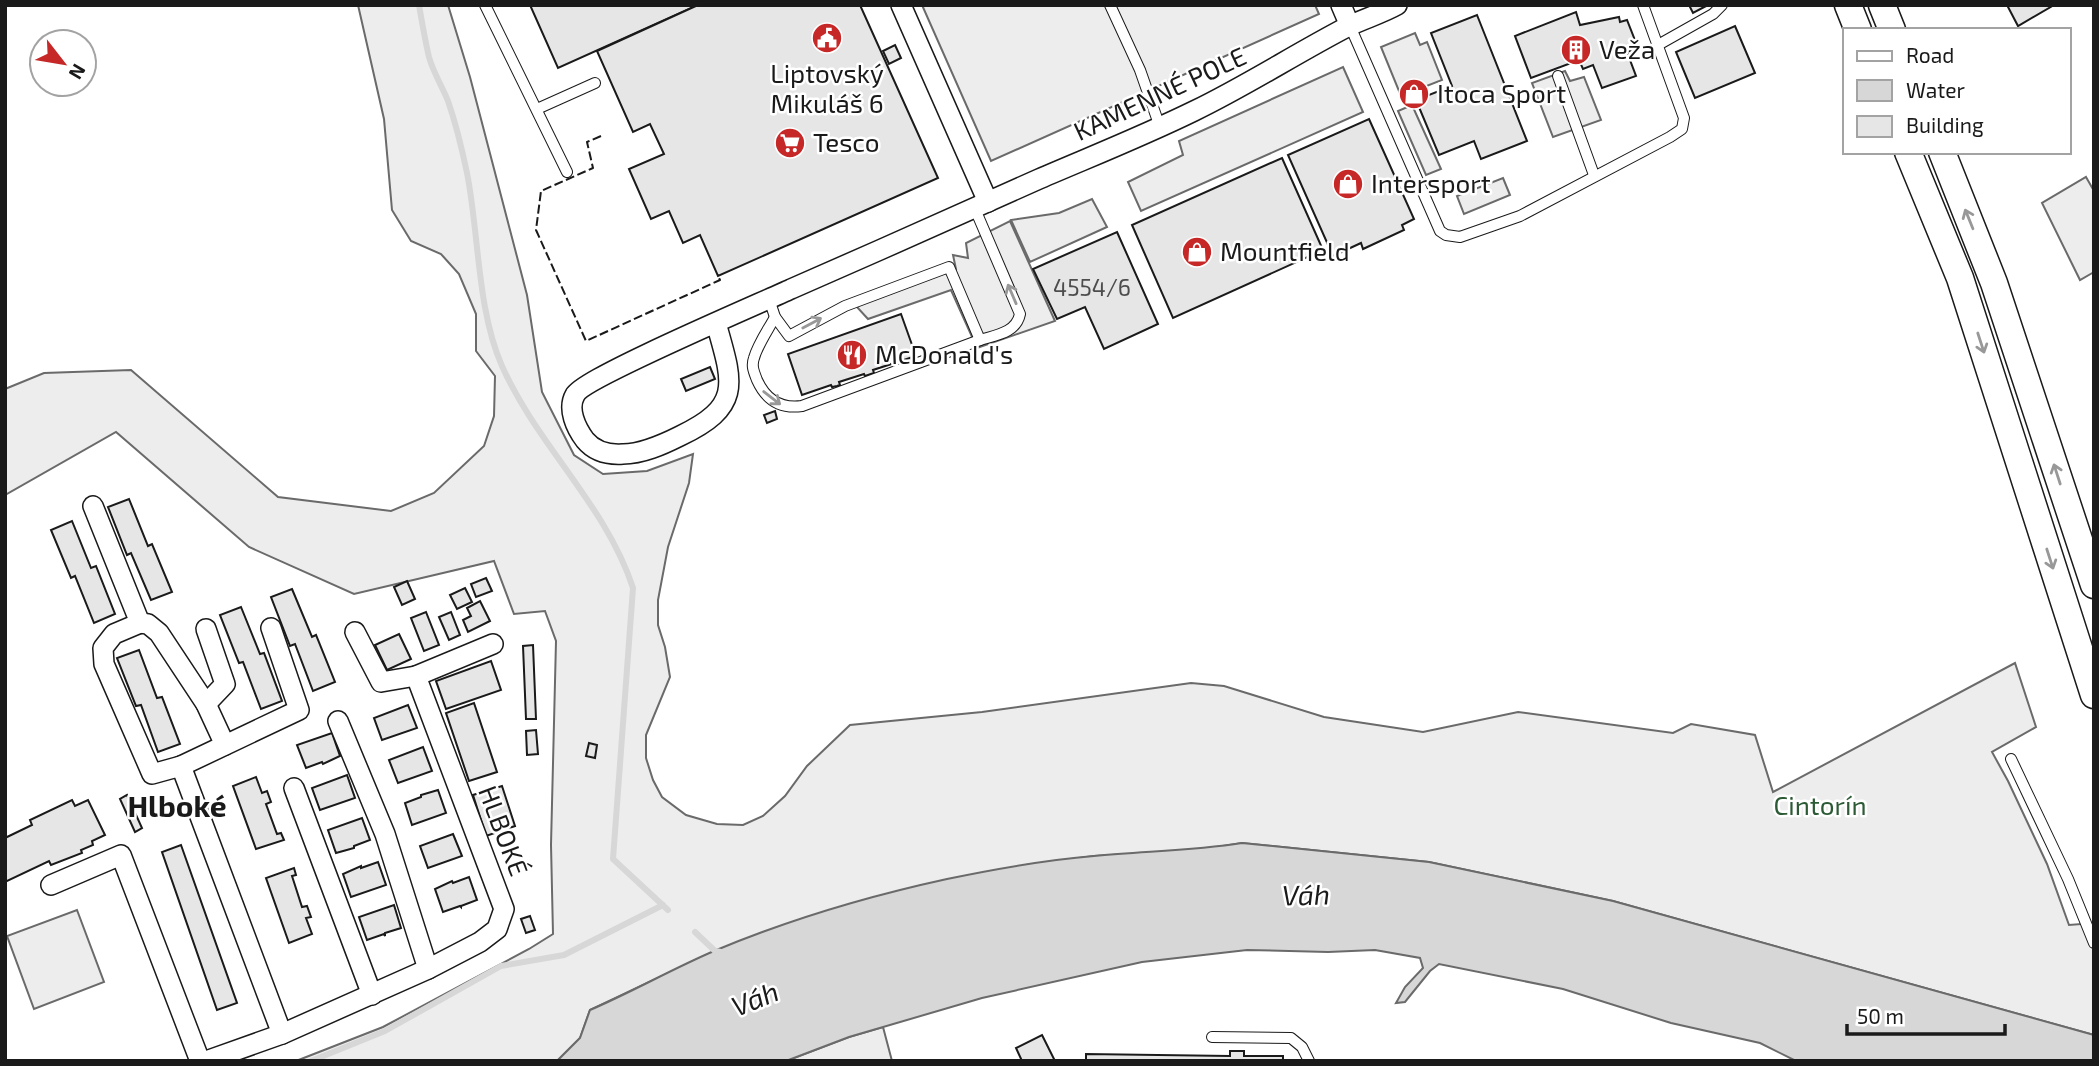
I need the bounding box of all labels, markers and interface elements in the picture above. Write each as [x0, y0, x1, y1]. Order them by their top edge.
public building icon: Liptovský Mikuláš 6 [810, 21, 844, 55]
north arrow [28, 28, 98, 98]
legend [1843, 28, 2071, 154]
building icon: Veža [1559, 33, 1593, 67]
place label: Veža [1599, 33, 1655, 64]
street label: KAMENNÉ POLE [1068, 39, 1250, 146]
text: Road [1906, 42, 1954, 67]
place label: Liptovský Mikuláš 6 [770, 57, 884, 118]
text: N [65, 60, 91, 84]
shop icon: Itoca Sport [1397, 77, 1431, 111]
place label: Itoca Sport [1437, 77, 1566, 108]
text: Water [1906, 77, 1965, 102]
text: Building [1906, 112, 1984, 137]
supermarket icon: Tesco [773, 126, 807, 160]
place label: Tesco [813, 126, 880, 157]
shop icon: Intersport [1331, 167, 1365, 201]
place label: Intersport [1371, 167, 1491, 198]
one-way arrow [1961, 209, 1974, 231]
shop icon: Mountfield [1180, 235, 1214, 269]
place label: Mountfield [1220, 235, 1350, 266]
house number: 4554/6 [1053, 273, 1131, 301]
one-way arrow [1004, 284, 1017, 305]
one-way arrow [801, 316, 822, 330]
one-way arrow [1975, 331, 1988, 353]
restaurant icon: McDonald's [835, 338, 869, 372]
place label: McDonald's [875, 338, 1013, 369]
one-way arrow [763, 390, 781, 405]
one-way arrow [2050, 463, 2062, 485]
one-way arrow [2045, 548, 2057, 570]
street label: HLBOKÉ [473, 781, 536, 880]
district label: Hlboké [127, 787, 227, 823]
park label: Cintorín [1773, 789, 1867, 820]
water label: Váh [1282, 877, 1330, 911]
water label: Váh [726, 973, 783, 1023]
scale bar [1847, 992, 2004, 1036]
text: 50 m [1857, 1003, 1904, 1028]

